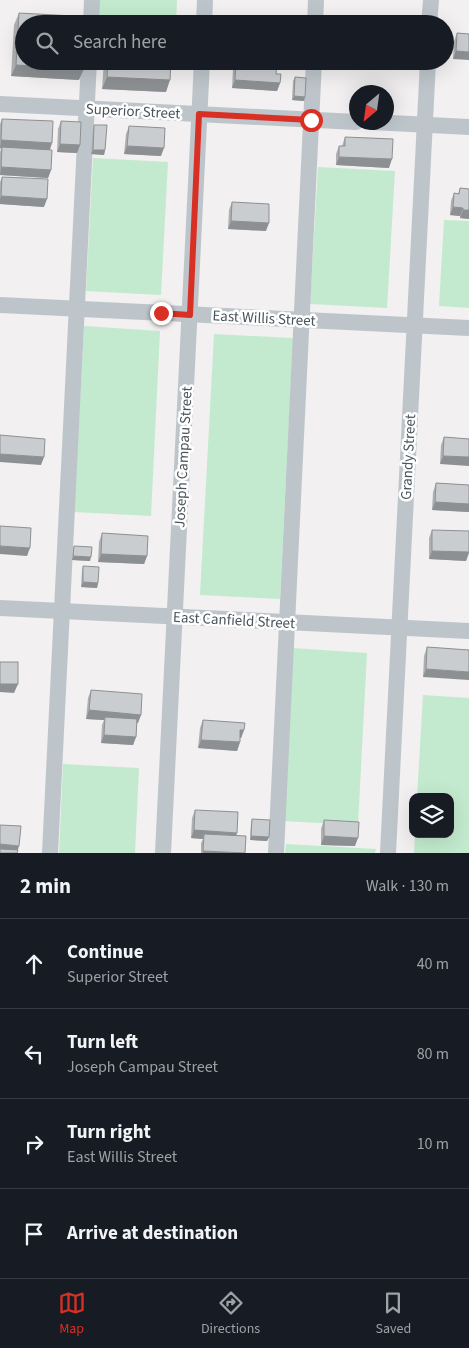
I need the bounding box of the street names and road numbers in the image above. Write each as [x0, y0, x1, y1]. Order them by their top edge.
street label: Superior Street [85, 99, 181, 124]
street label: East Willis Street [212, 305, 316, 332]
street label: Joseph Campau Street [169, 386, 198, 528]
street label: Grandy Street [396, 414, 421, 500]
street label: East Canfield Street [172, 607, 295, 634]

